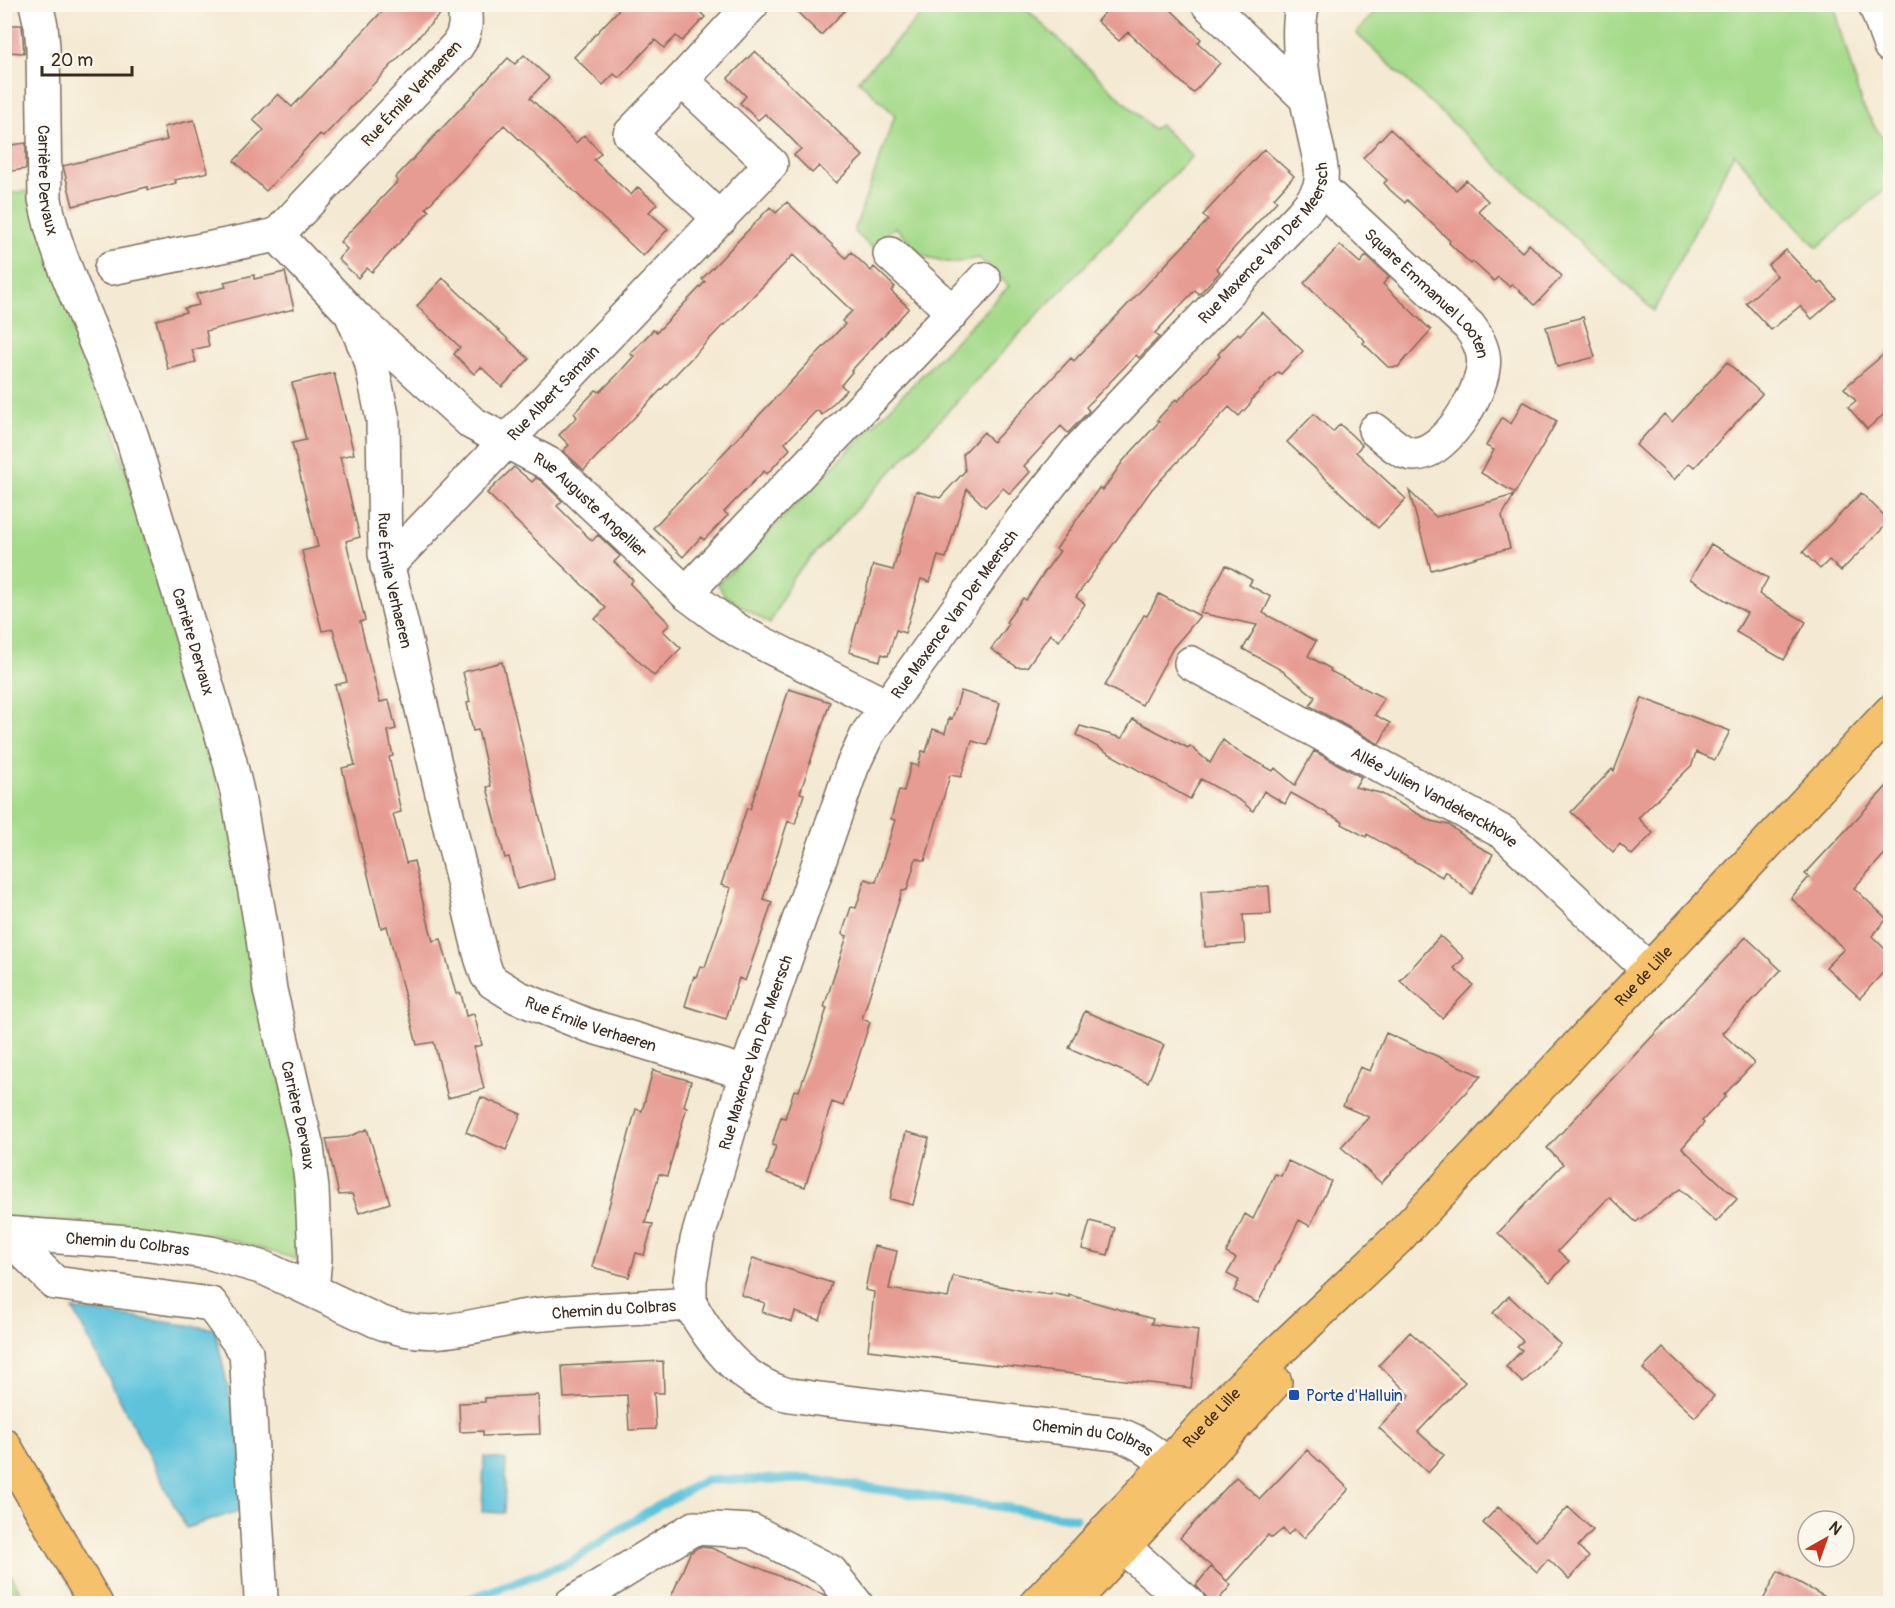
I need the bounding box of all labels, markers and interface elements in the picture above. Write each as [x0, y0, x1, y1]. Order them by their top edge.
street label: Rue Émile Verhaeren [357, 36, 466, 151]
scale bar [42, 39, 132, 77]
text: 20 m [51, 49, 93, 72]
street label: Carrière Dervaux [33, 125, 62, 238]
street label: Rue Maxence Van Der Meersch [1194, 161, 1332, 328]
street label: Square Emmanuel Looten [1360, 225, 1493, 360]
street label: Rue Albert Samain [503, 341, 604, 445]
street label: Rue Auguste Angellier [530, 449, 651, 562]
street label: Rue Émile Verhaeren [373, 512, 416, 650]
street label: Rue Maxence Van Der Meersch [887, 526, 1023, 703]
street label: Carrière Dervaux [167, 586, 218, 698]
street label: Allée Julien Vandekerckhove [1347, 743, 1522, 852]
street label: Rue de Lille [1611, 942, 1677, 1011]
street label: Rue Maxence Van Der Meersch [715, 953, 797, 1153]
street label: Rue Émile Verhaeren [522, 992, 659, 1056]
street label: Carrière Dervaux [276, 1059, 319, 1171]
street label: Chemin du Colbras [65, 1228, 191, 1261]
street label: Chemin du Colbras [551, 1296, 677, 1324]
street label: Rue de Lille [1179, 1384, 1245, 1452]
place label: Porte d'Halluin [1306, 1386, 1403, 1406]
marker: Porte d'Halluin [1287, 1388, 1301, 1402]
street label: Chemin du Colbras [1031, 1415, 1157, 1461]
north arrow [1796, 1509, 1856, 1569]
text: N [1824, 1517, 1846, 1540]

